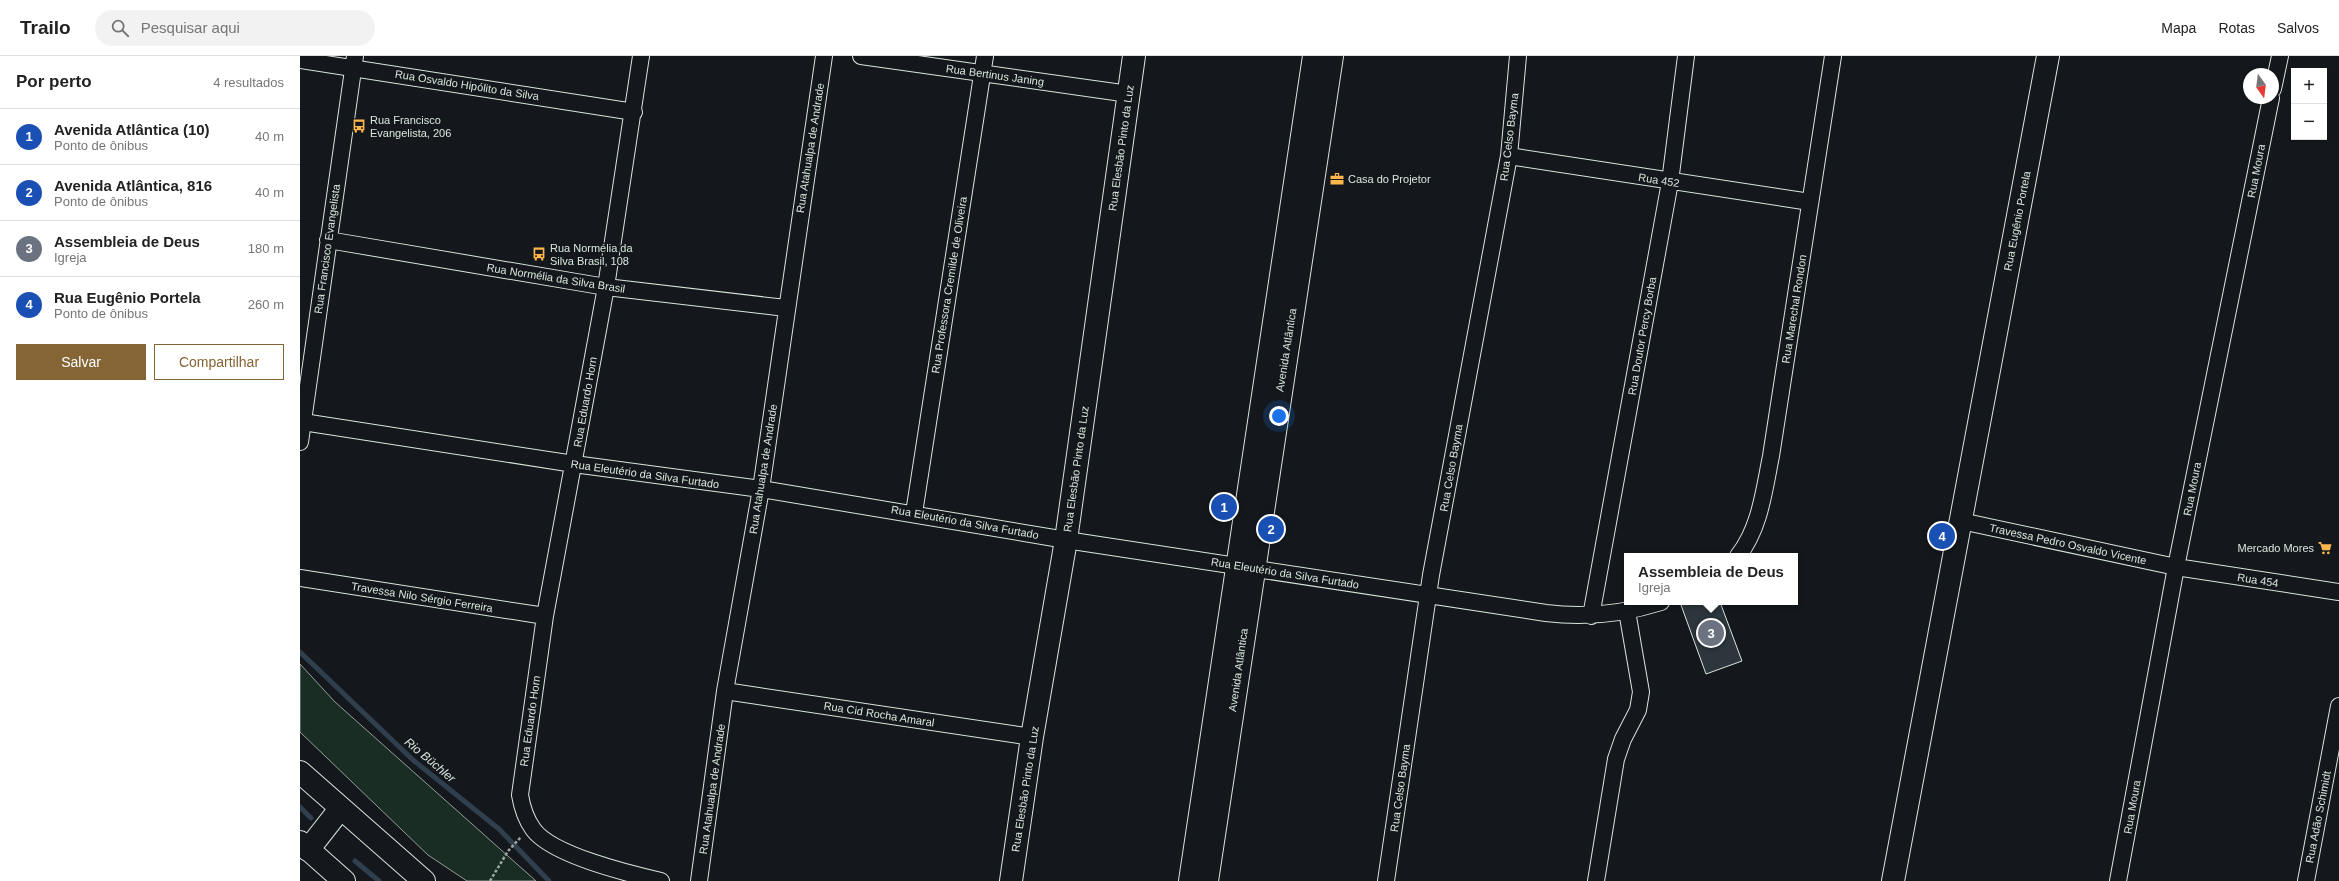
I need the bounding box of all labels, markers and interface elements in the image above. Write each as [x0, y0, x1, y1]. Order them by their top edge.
search box [95, 10, 375, 46]
text: Trailo [20, 17, 71, 38]
icon: search [109, 17, 131, 39]
text: Pesquisar aqui [141, 19, 240, 36]
text: Mapa [2161, 20, 2196, 36]
text: Rotas [2218, 20, 2255, 36]
text: Salvos [2277, 20, 2319, 36]
street label: Rua Bertinus Janing [945, 62, 1045, 88]
street label: Rua Osvaldo Hipólito da Silva [394, 68, 541, 102]
north arrow [2243, 68, 2279, 104]
map controls [2291, 68, 2327, 140]
button: + [2291, 68, 2327, 104]
text: Por perto [16, 72, 92, 91]
text: 4 resultados [213, 75, 284, 90]
street label: Rua Atahualpa de Andrade [794, 82, 826, 214]
street label: Rua Elesbão Pinto da Luz [1106, 84, 1136, 212]
street label: Rua Celso Bayma [1498, 91, 1520, 182]
button: − [2291, 104, 2327, 140]
place label: Rua Francisco Evangelista, 206 [370, 114, 451, 139]
bus stop icon: Rua Francisco Evangelista, 206 [351, 118, 367, 134]
text: Avenida Atlântica (10) [54, 121, 210, 138]
text: 1 [25, 129, 33, 144]
text: 40 m [255, 129, 284, 144]
text: Ponto de ônibus [54, 138, 148, 153]
street label: Rua Moura [2245, 142, 2267, 199]
street label: Rua Eugênio Portela [2001, 169, 2033, 272]
office icon: Casa do Projetor [1329, 171, 1345, 187]
street label: Rua 452 [1638, 171, 1680, 189]
place label: Casa do Projetor [1348, 173, 1431, 185]
text: Avenida Atlântica, 816 [54, 177, 212, 194]
street label: Rua Francisco Evangelista [312, 183, 342, 315]
text: 2 [25, 185, 33, 200]
text: 40 m [255, 185, 284, 200]
text: Ponto de ônibus [54, 194, 148, 209]
street label: Rua Professora Cremilde de Oliveira [929, 195, 969, 374]
text: Assembleia de Deus [54, 233, 200, 250]
text: 3 [25, 241, 33, 256]
text: 180 m [248, 241, 284, 256]
place label: Rua Normélia da Silva Brasil, 108 [550, 242, 633, 267]
bus stop icon: Rua Normélia da Silva Brasil, 108 [531, 246, 547, 262]
text: Igreja [54, 250, 87, 265]
street label: Rua Marechal Rondon [1779, 254, 1809, 364]
street label: Rua Normélia da Silva Brasil [486, 261, 626, 295]
street label: Rua Doutor Percy Borba [1626, 275, 1658, 396]
text: Rua Eugênio Portela [54, 289, 201, 306]
text: 4 [25, 297, 33, 312]
text: 260 m [248, 297, 284, 312]
text: Ponto de ônibus [54, 306, 148, 321]
street label: Avenida Atlântica [1273, 307, 1299, 393]
button: Salvar [16, 344, 146, 380]
button: Compartilhar [154, 344, 284, 380]
street label: Rua Eduardo Horn [571, 356, 599, 448]
street label: Rua Atahualpa de Andrade [747, 403, 779, 535]
street label: Rua Elesbão Pinto da Luz [1061, 405, 1091, 533]
your location [1269, 406, 1289, 426]
street label: Rua Celso Bayma [1437, 422, 1465, 513]
street label: Rua Eleutério da Silva Furtado [570, 458, 720, 490]
street label: Rua Moura [2181, 460, 2203, 517]
pin: 1 [1211, 492, 1237, 522]
street label: Rua Eleutério da Silva Furtado [890, 503, 1040, 541]
pin: 2 [1258, 514, 1284, 544]
pin: 4 [1929, 521, 1955, 551]
street label: Travessa Pedro Osvaldo Vicente [1988, 521, 2148, 567]
supermarket icon: Mercado Mores [2317, 540, 2333, 556]
place label: Mercado Mores [2238, 542, 2314, 554]
popup [1624, 553, 1798, 605]
street label: Rua Eleutério da Silva Furtado [1210, 555, 1360, 591]
text: Assembleia de Deus [1638, 563, 1784, 580]
street label: Rua 454 [2237, 571, 2279, 589]
street label: Travessa Nilo Sérgio Ferreira [350, 580, 495, 614]
text: Igreja [1638, 580, 1671, 595]
pin: 3 [1698, 618, 1724, 648]
street label: Avenida Atlântica [1226, 627, 1250, 713]
street label: Rua Eduardo Horn [518, 675, 542, 767]
street label: Rua Cid Rocha Amaral [823, 699, 935, 729]
street label: Rua Atahualpa de Andrade [697, 723, 727, 855]
street label: Rua Elesbão Pinto da Luz [1009, 725, 1041, 853]
water label: Rio Büchler [402, 735, 459, 786]
street label: Rua Celso Bayma [1388, 742, 1412, 833]
street label: Rua Adão Schimidt [2303, 770, 2333, 864]
street label: Rua Moura [2121, 778, 2143, 835]

